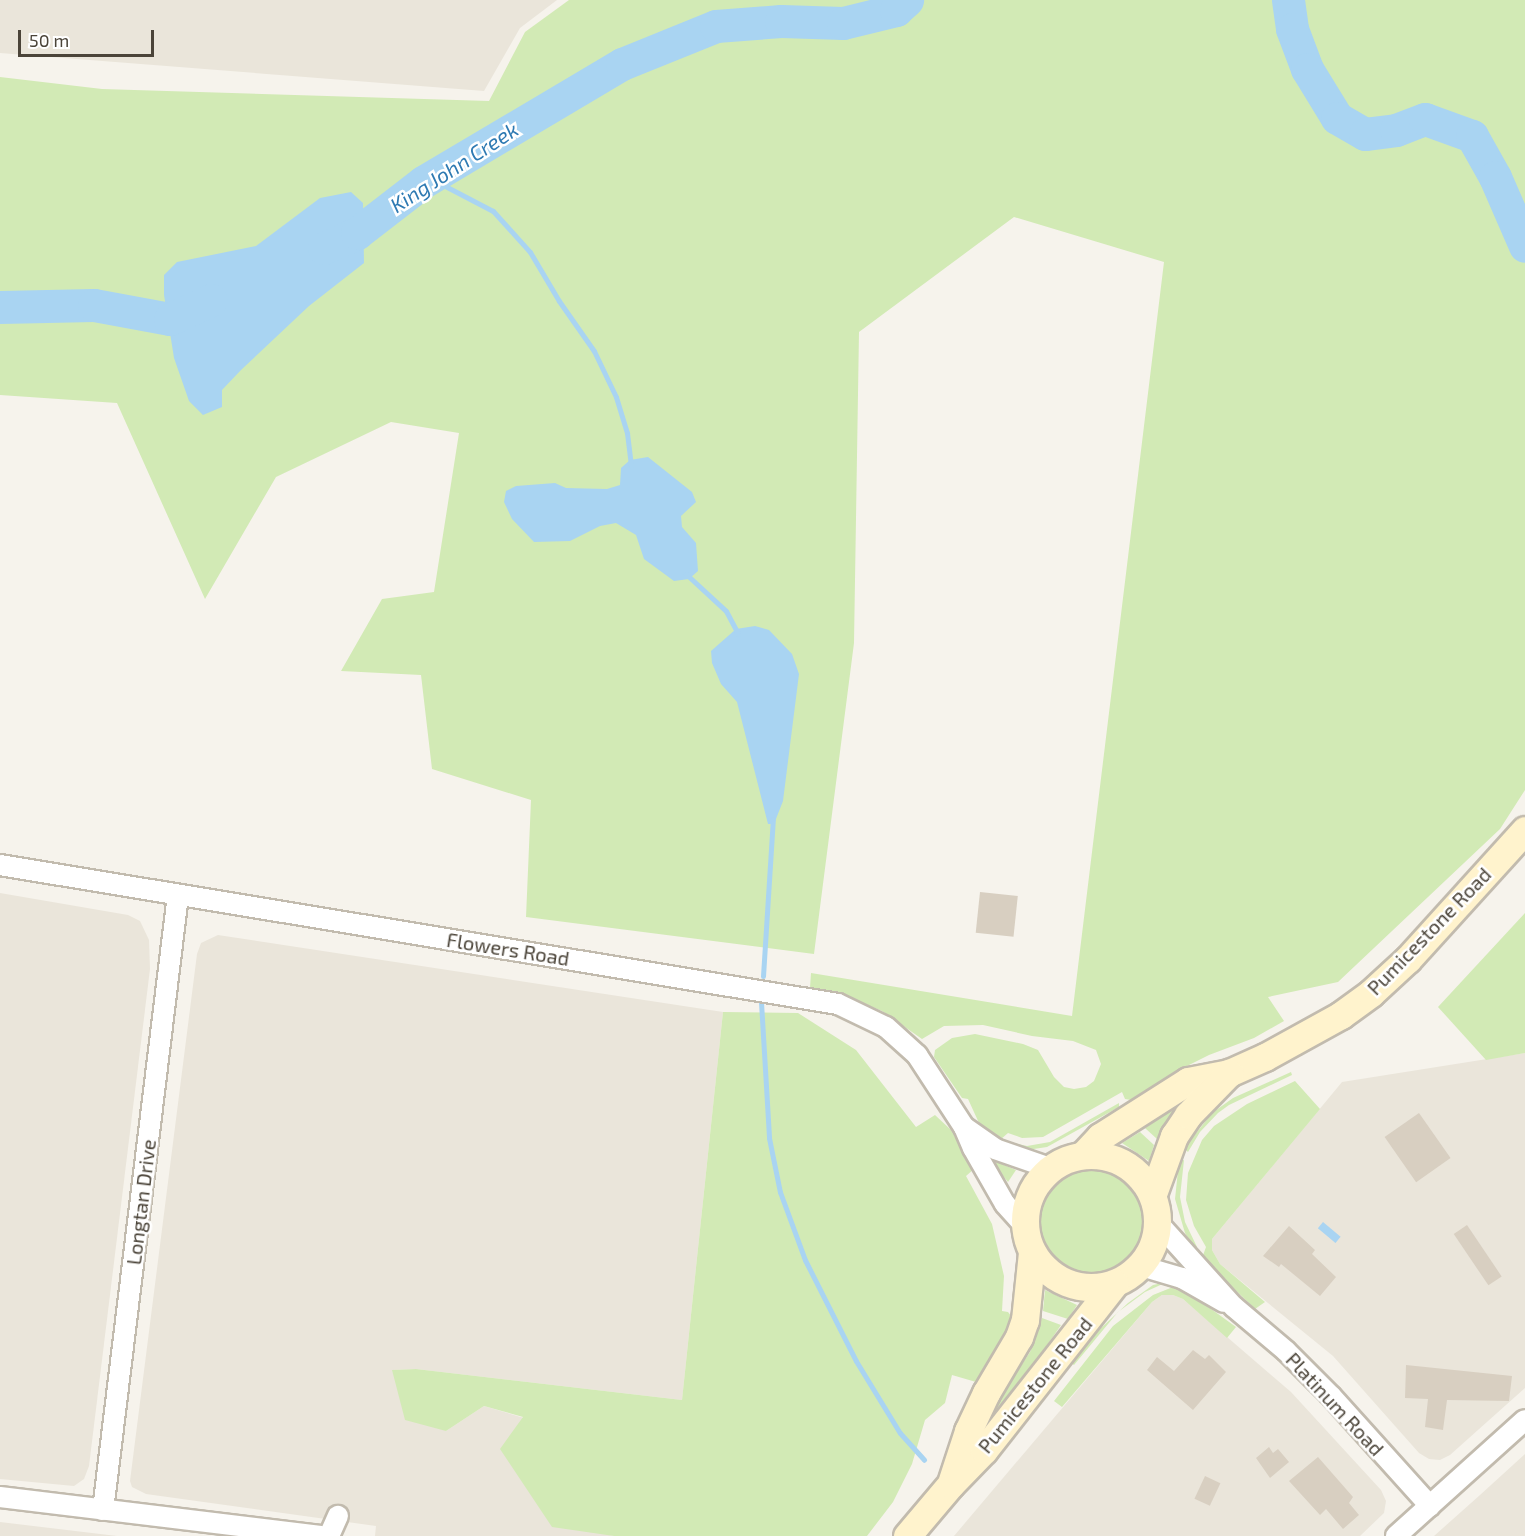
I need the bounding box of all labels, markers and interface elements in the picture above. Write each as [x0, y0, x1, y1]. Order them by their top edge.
scale bar [21, 18, 158, 56]
text: 50 m [29, 29, 69, 51]
water label: King John Creek [385, 116, 523, 218]
street label: Pumicestone Road [1362, 862, 1496, 1000]
street label: Flowers Road [445, 927, 571, 971]
street label: Longtan Drive [121, 1138, 161, 1266]
street label: Pumicestone Road [973, 1312, 1097, 1458]
street label: Platinum Road [1281, 1347, 1389, 1461]

